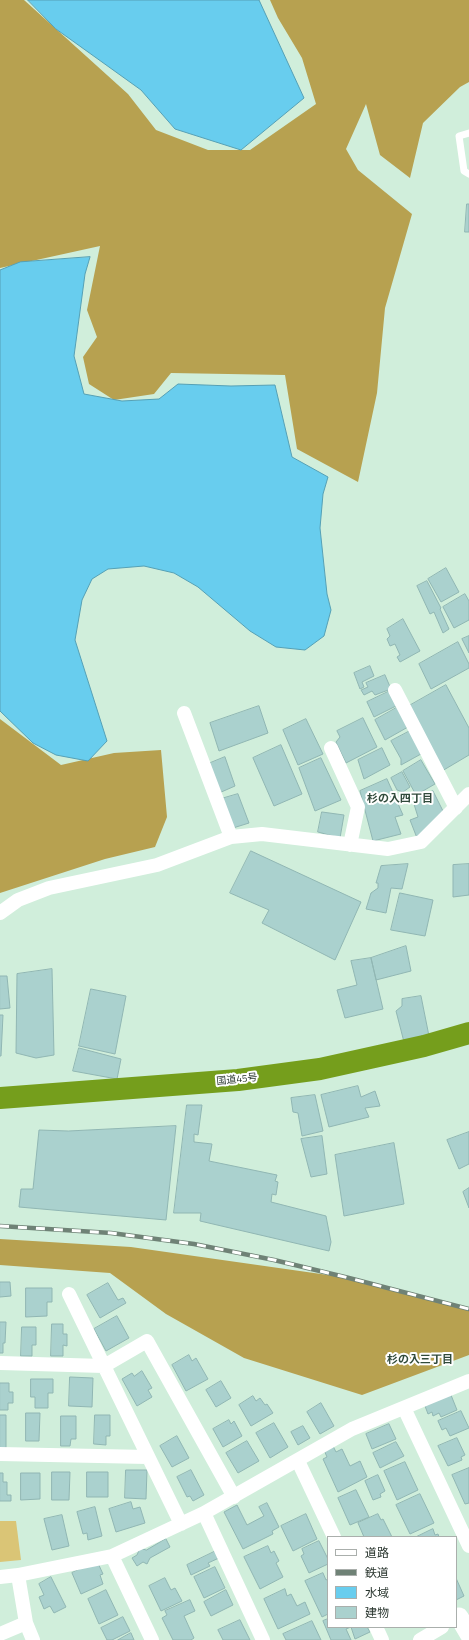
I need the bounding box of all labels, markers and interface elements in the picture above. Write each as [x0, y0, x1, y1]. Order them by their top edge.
district label: 杉の入四丁目 [367, 792, 433, 806]
street label: 国道45号 [216, 1072, 258, 1088]
district label: 杉の入三丁目 [387, 1353, 453, 1367]
legend [327, 1536, 457, 1628]
text: 道路 [365, 1543, 389, 1562]
text: 鉄道 [365, 1563, 389, 1582]
text: 水域 [365, 1583, 389, 1602]
text: 建物 [365, 1603, 389, 1622]

